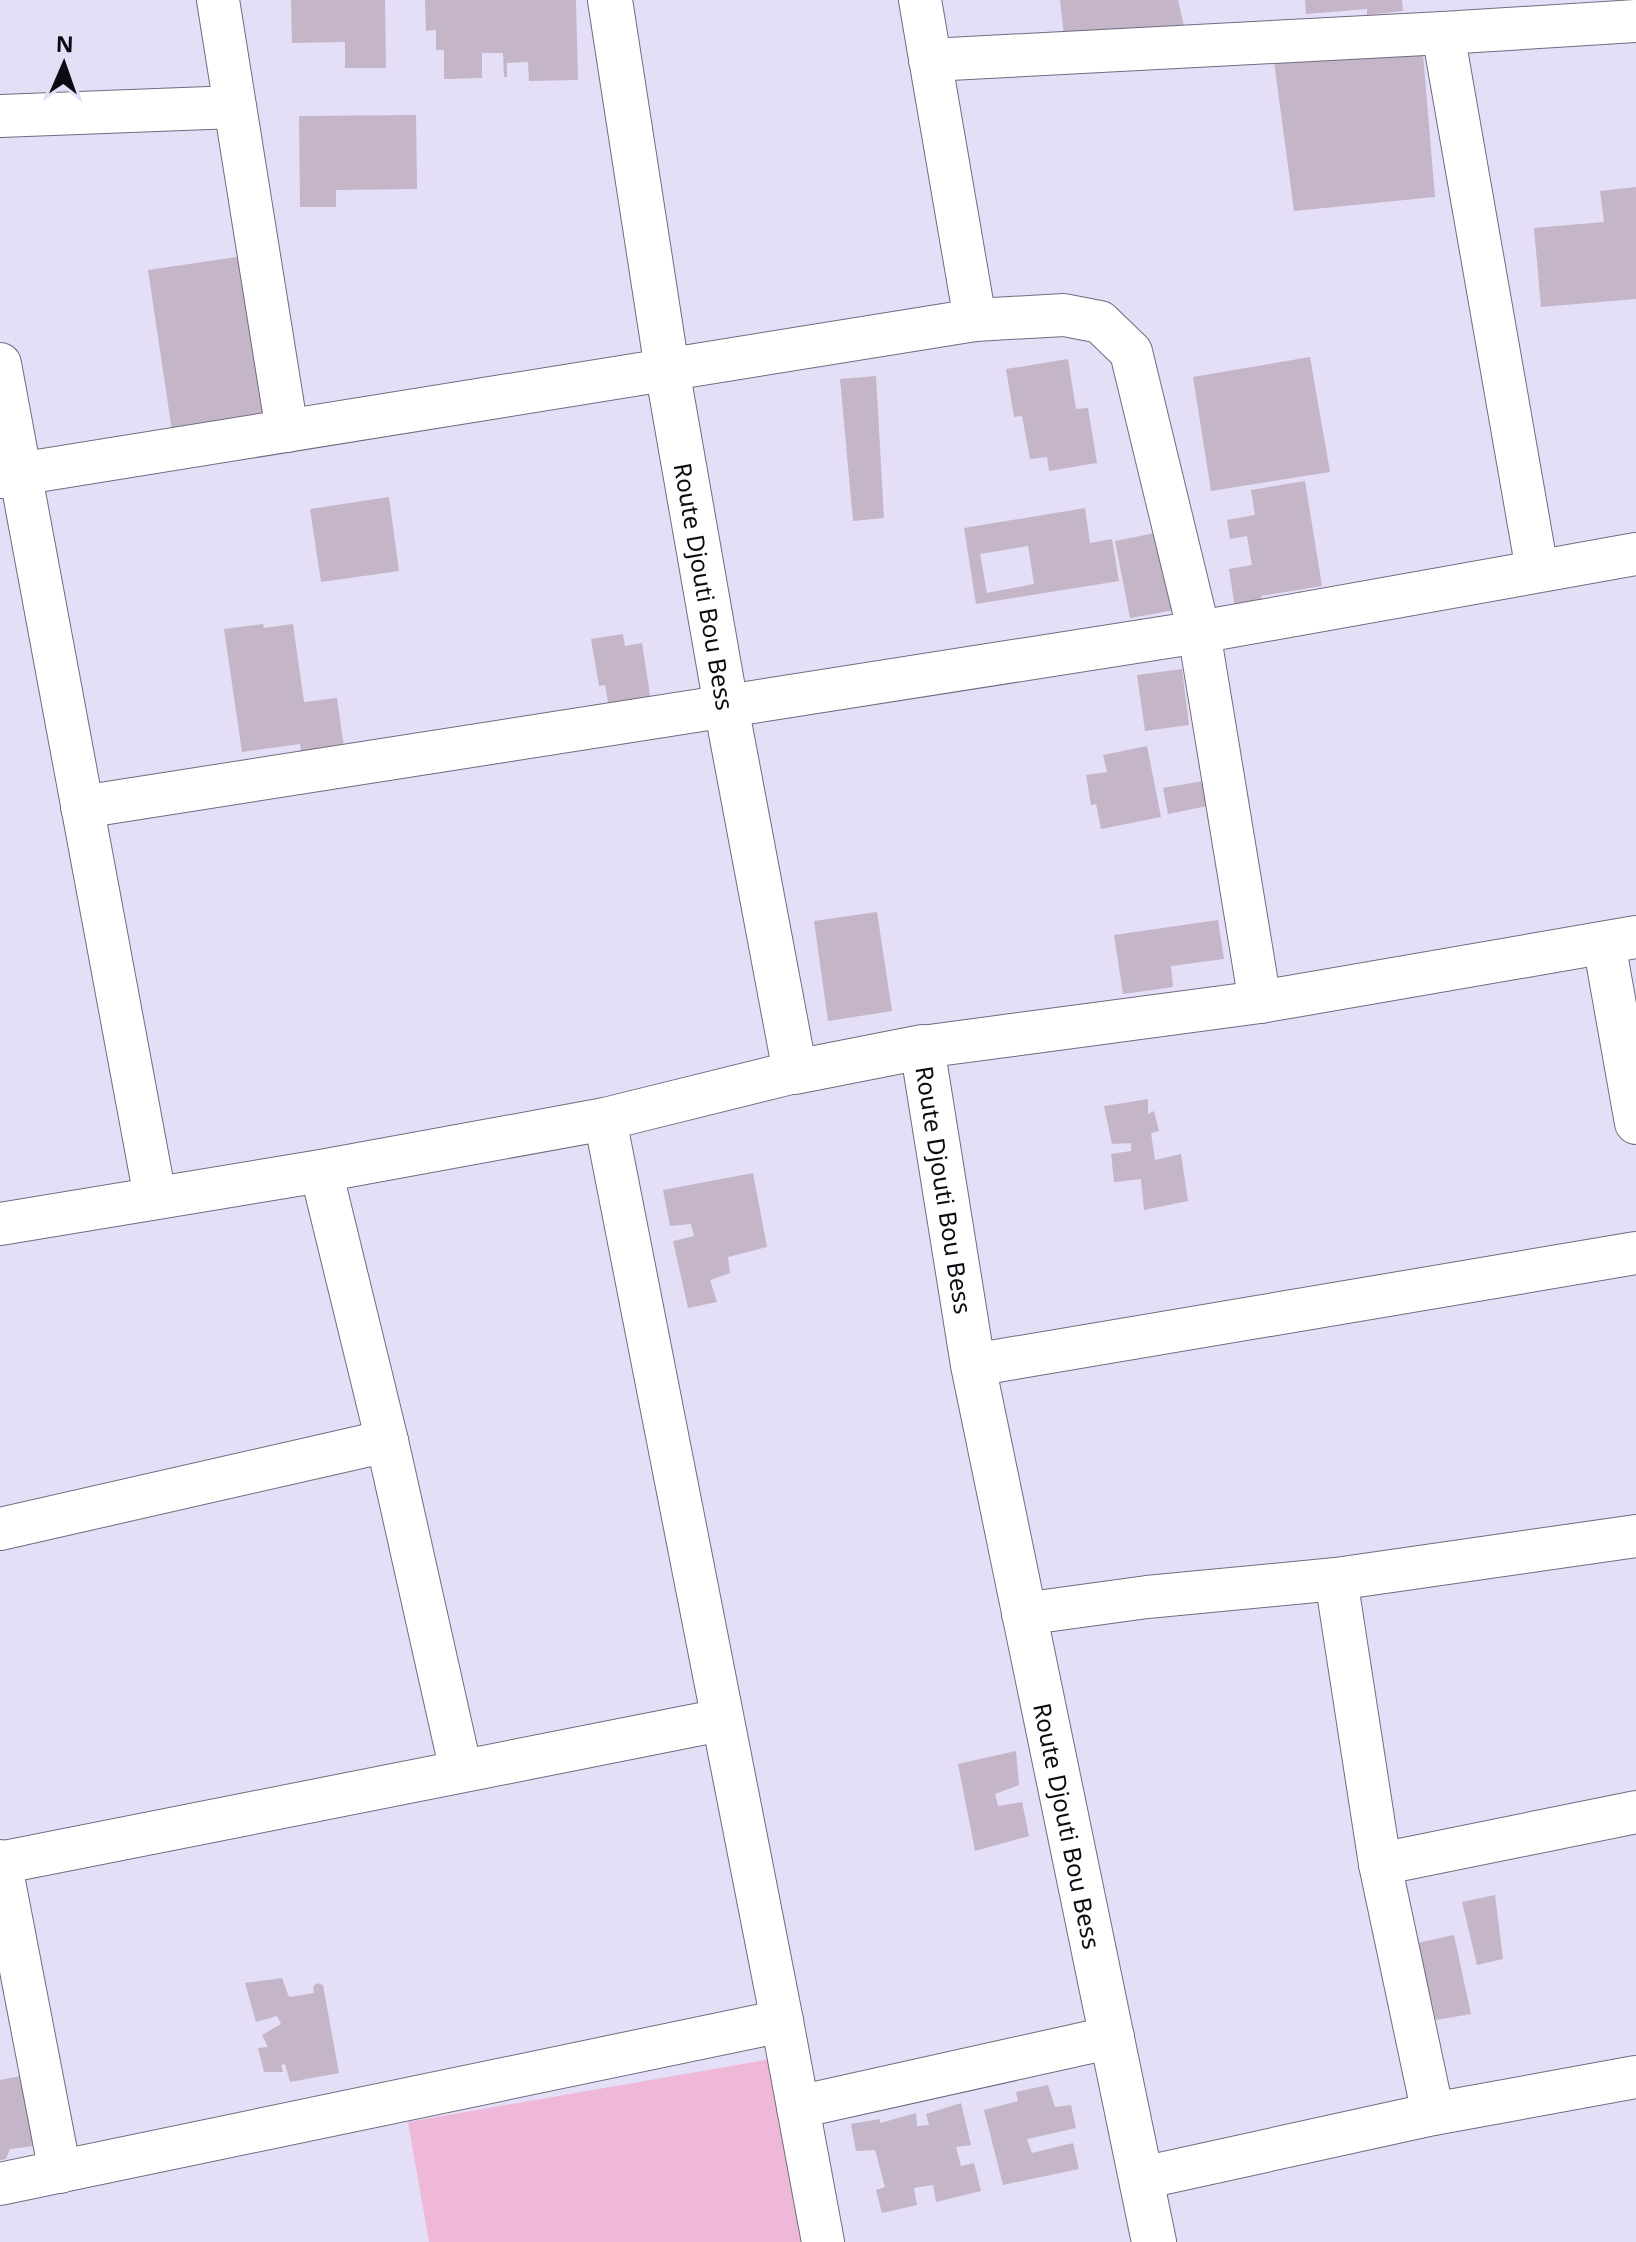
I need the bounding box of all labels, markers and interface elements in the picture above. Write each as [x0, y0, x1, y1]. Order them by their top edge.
north arrow [24, 24, 104, 104]
text: N [55, 28, 74, 58]
street label: Route Djouti Bou Bess [667, 460, 743, 712]
street label: Route Djouti Bou Bess [909, 1064, 981, 1316]
street label: Route Djouti Bou Bess [1027, 1700, 1110, 1952]

